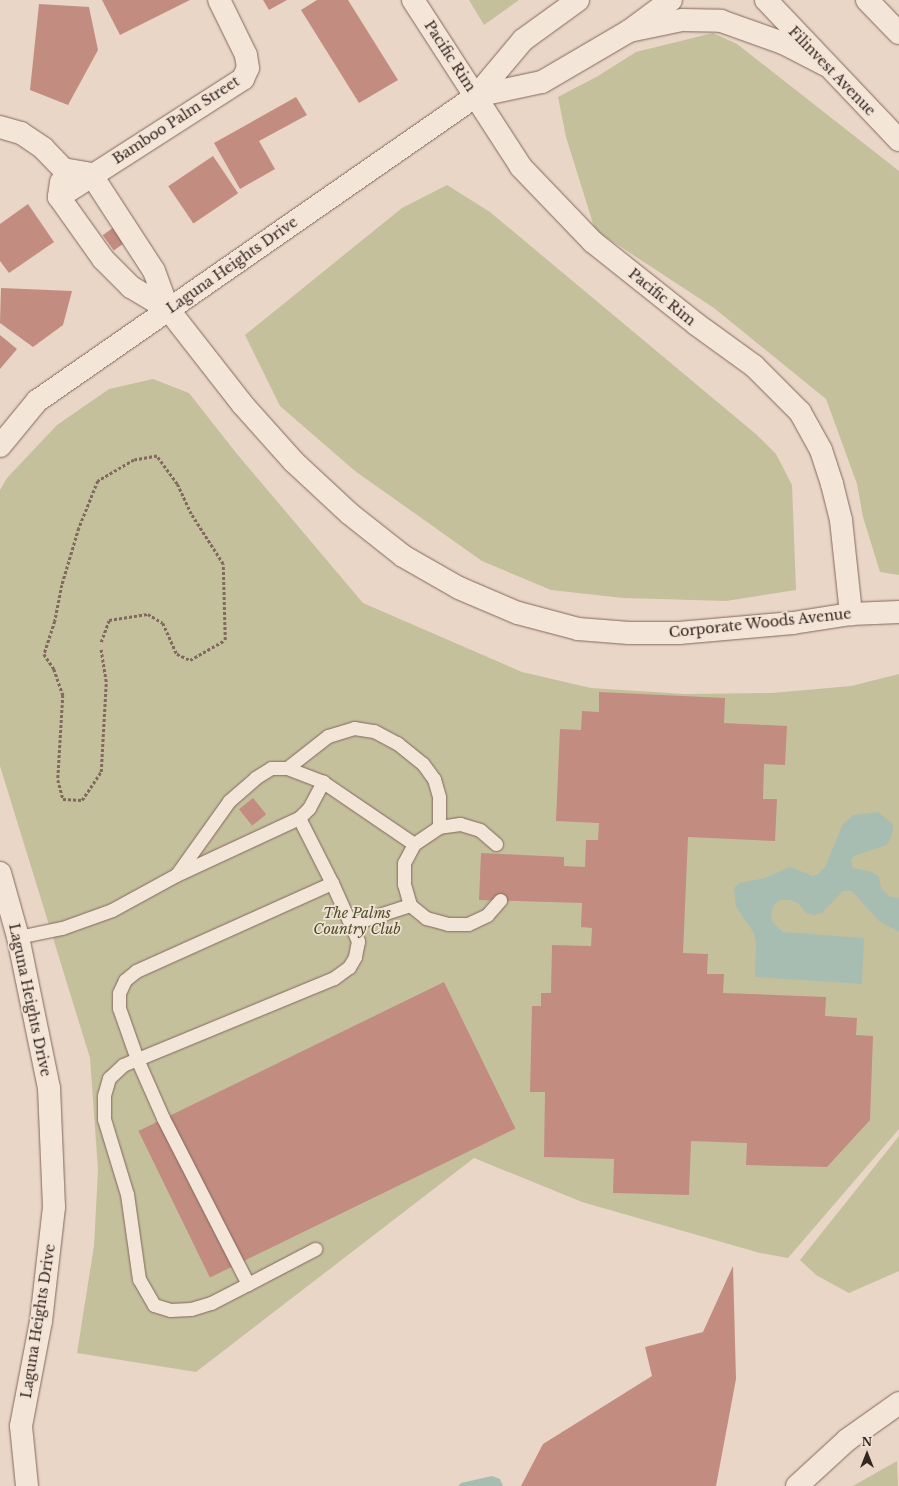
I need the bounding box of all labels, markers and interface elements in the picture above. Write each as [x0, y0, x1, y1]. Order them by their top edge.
street label: Pacific Rim [421, 17, 479, 95]
street label: Filinvest Avenue [785, 23, 879, 119]
street label: Bamboo Palm Street [109, 73, 243, 167]
street label: Laguna Heights Drive [163, 213, 301, 317]
street label: Pacific Rim [625, 265, 699, 329]
street label: Corporate Woods Avenue [667, 605, 853, 641]
park label: The Palms Country Club [313, 905, 401, 938]
street label: Laguna Heights Drive [6, 922, 54, 1078]
street label: Laguna Heights Drive [17, 1243, 59, 1399]
north arrow [847, 1434, 887, 1474]
text: N [862, 1435, 872, 1449]

